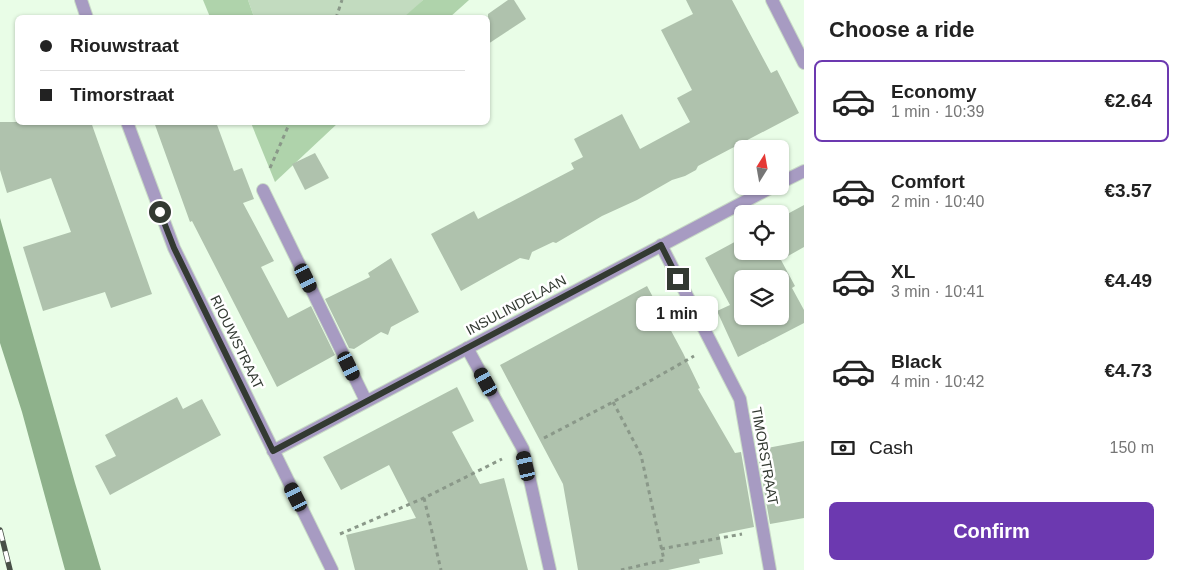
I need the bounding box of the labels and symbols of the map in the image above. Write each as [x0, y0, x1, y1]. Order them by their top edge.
north arrow [734, 140, 789, 195]
route start [149, 201, 171, 223]
car [292, 261, 319, 295]
route end [667, 268, 689, 290]
street label: INSULINDELAAN [463, 272, 569, 338]
street label: RIOUWSTRAAT [207, 292, 267, 392]
callout: 1 min [637, 296, 719, 332]
car [335, 349, 362, 383]
car [472, 365, 499, 399]
street label: TIMORSTRAAT [749, 406, 782, 507]
car [515, 450, 536, 482]
car [282, 480, 309, 514]

